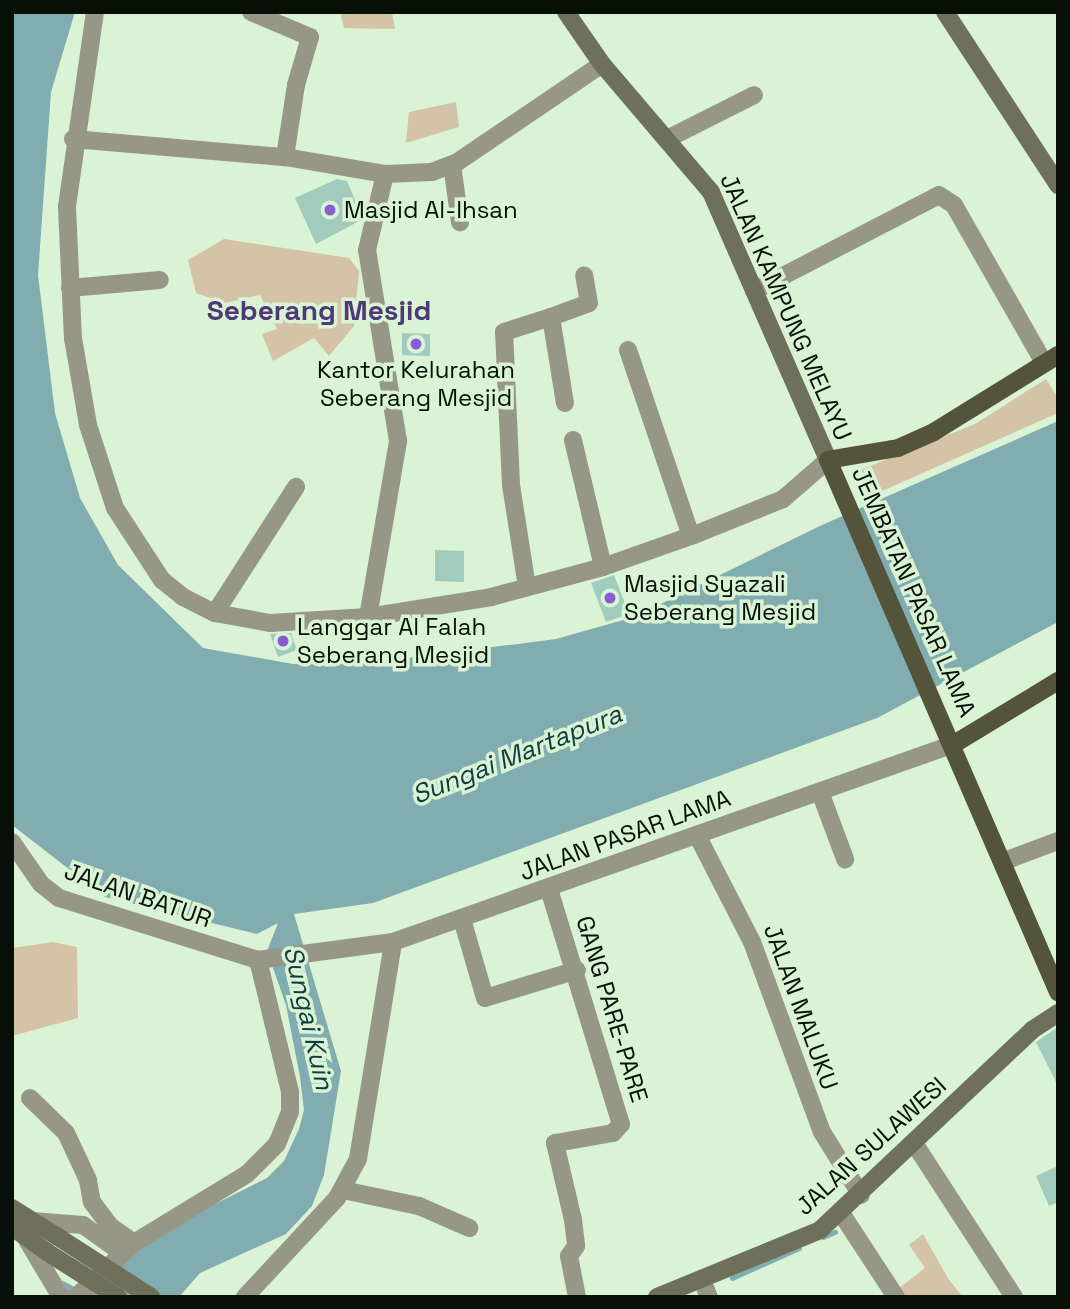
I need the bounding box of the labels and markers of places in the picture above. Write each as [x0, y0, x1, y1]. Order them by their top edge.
place label: Masjid Al-Ihsan [344, 196, 518, 224]
marker: Masjid Al-Ihsan [322, 202, 338, 218]
marker: Kantor Kelurahan Seberang Mesjid [408, 336, 424, 352]
place label: Kantor Kelurahan Seberang Mesjid [317, 356, 515, 412]
place label: Masjid Syazali Seberang Mesjid [624, 570, 816, 626]
marker: Masjid Syazali Seberang Mesjid [602, 590, 618, 606]
place label: Langgar Al Falah Seberang Mesjid [297, 613, 489, 669]
marker: Langgar Al Falah Seberang Mesjid [275, 633, 291, 649]

